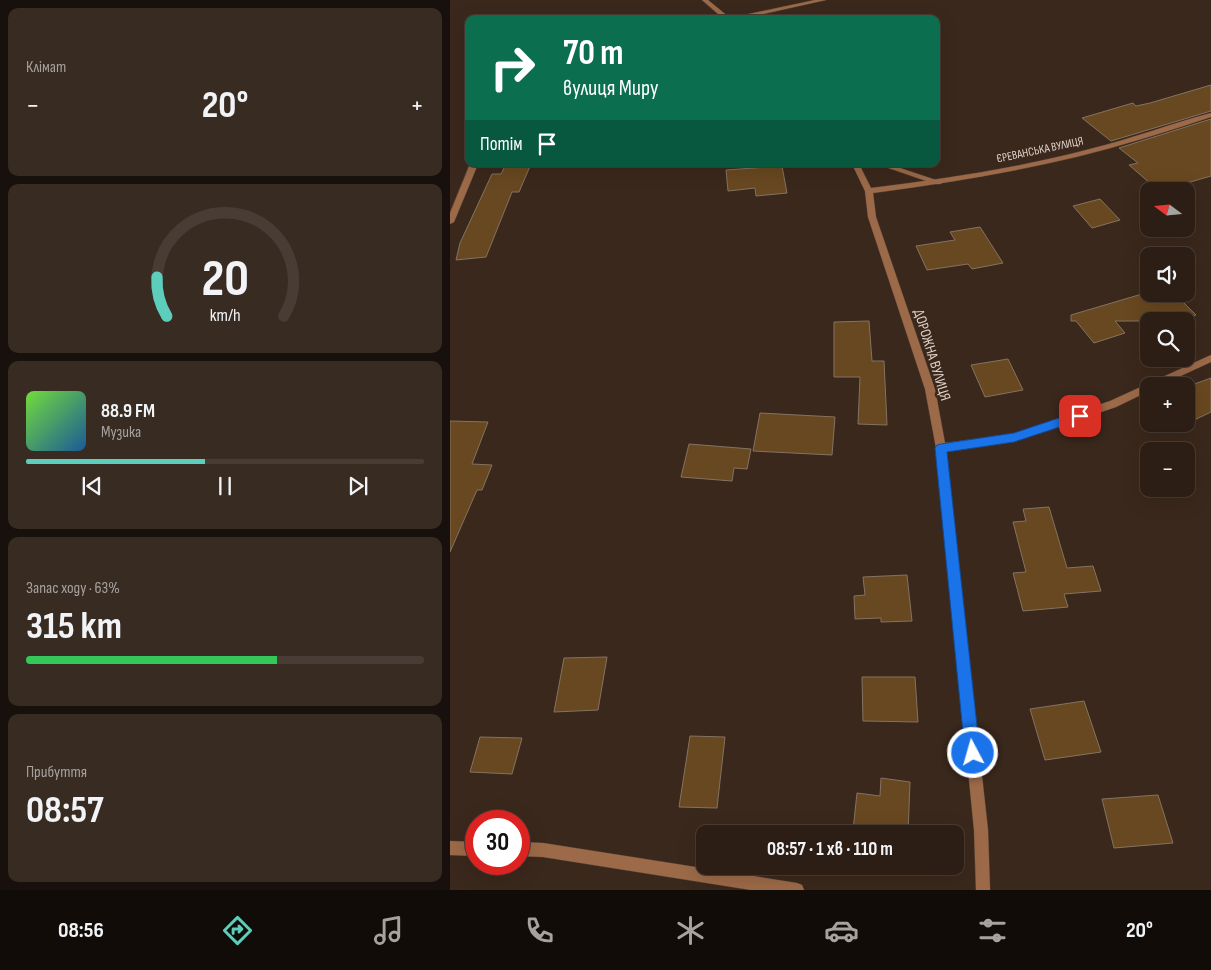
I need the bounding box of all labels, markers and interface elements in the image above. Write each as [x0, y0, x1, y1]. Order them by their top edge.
text: 70 m [563, 32, 623, 75]
icon: right [480, 35, 545, 100]
text: Клімат [26, 58, 66, 77]
text: вулиця Миру [563, 75, 658, 102]
text: 20° [202, 83, 248, 128]
text: − [26, 89, 40, 122]
text: + [410, 89, 424, 122]
icon: arrive [533, 130, 561, 158]
text: Потім [480, 133, 523, 156]
street label: ЄРЕВАНСЬКА ВУЛИЦЯ [995, 133, 1085, 167]
north arrow [1140, 182, 1195, 238]
map controls [1140, 182, 1195, 497]
button: sound [1140, 247, 1195, 302]
text: 20 [201, 248, 249, 311]
text: km/h [210, 305, 240, 326]
street label: ДОРОЖНА ВУЛИЦЯ [909, 307, 955, 403]
button: search [1140, 312, 1195, 367]
button: + [1140, 377, 1195, 432]
pin [1059, 395, 1101, 437]
text: 88.9 FM [101, 400, 155, 423]
icon: arrive [1066, 402, 1094, 430]
text: Музика [101, 423, 141, 442]
button: − [1140, 442, 1195, 497]
icon: previous [78, 472, 106, 500]
icon: pause [211, 472, 239, 500]
icon: next [344, 472, 372, 500]
text: Запас ходу · 63% [26, 579, 120, 598]
text: 315 km [26, 604, 122, 649]
position arrow [946, 726, 998, 778]
text: Прибуття [26, 763, 87, 782]
text: 08:57 [26, 788, 104, 833]
speed limit sign: 30 [465, 810, 530, 875]
text: 08:57 · 1 хв · 110 m [767, 838, 893, 861]
icon: directions [220, 913, 255, 948]
icon: music [371, 913, 406, 948]
icon: phone [522, 913, 557, 948]
icon: climate [673, 913, 708, 948]
icon: car [824, 913, 859, 948]
icon: filters [975, 913, 1010, 948]
text: 08:56 [58, 917, 104, 944]
text: 20° [1126, 917, 1153, 944]

